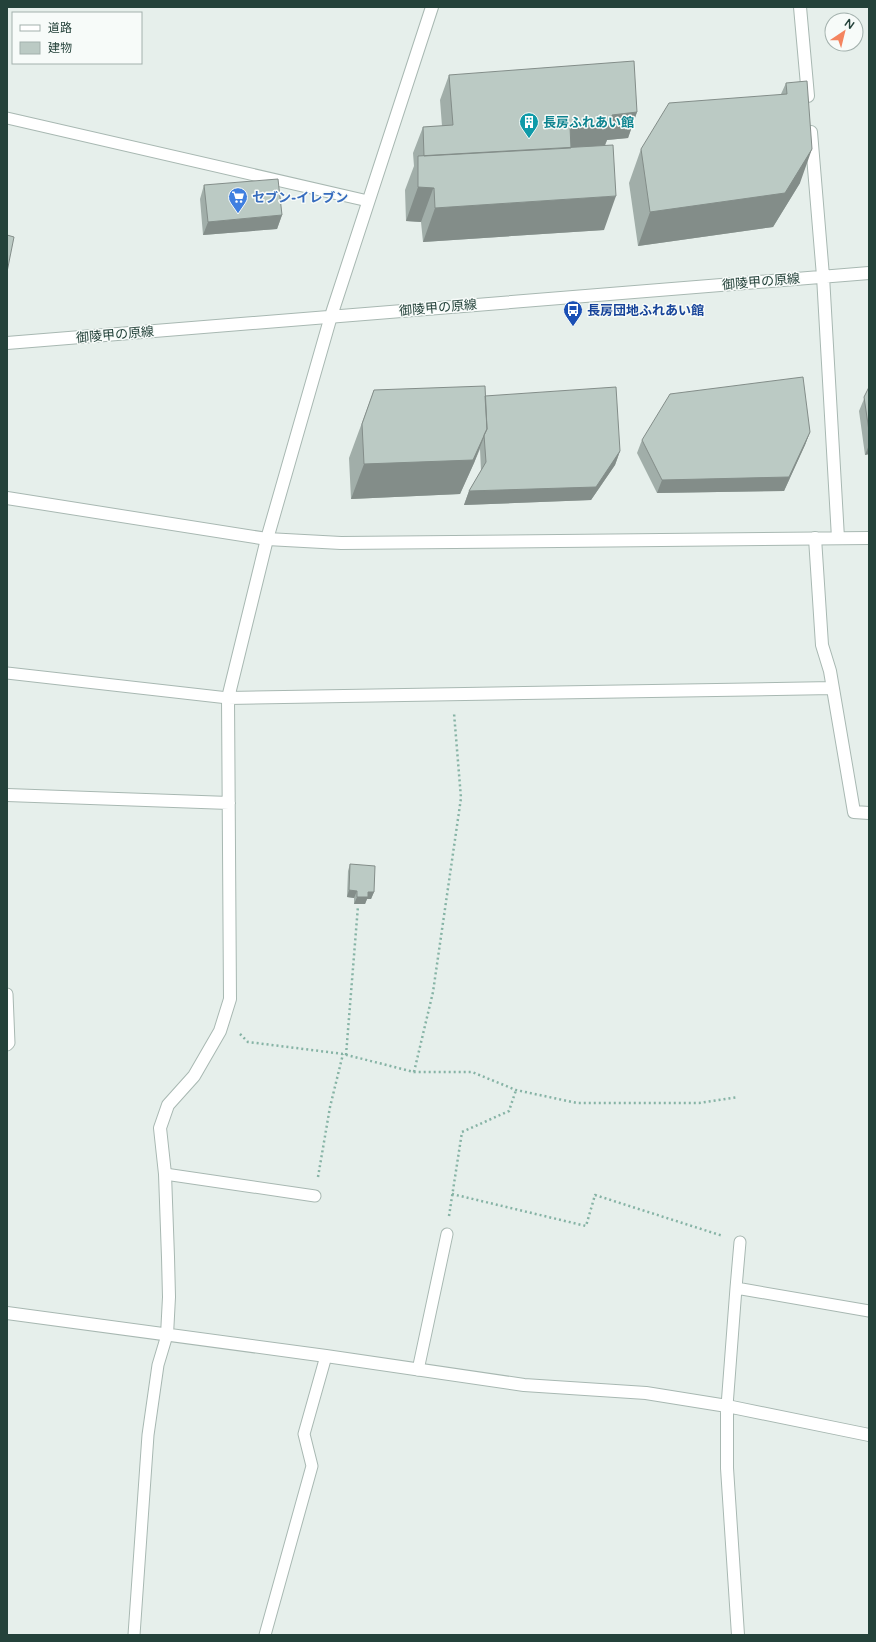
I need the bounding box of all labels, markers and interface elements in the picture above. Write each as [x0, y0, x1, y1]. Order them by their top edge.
legend [12, 12, 142, 64]
north arrow [824, 12, 864, 52]
text: N [842, 16, 857, 32]
text: 道路 [48, 21, 72, 35]
text: 建物 [48, 41, 72, 55]
building icon: 長房ふれあい館 [518, 111, 540, 139]
place label: 長房ふれあい館 [543, 115, 634, 131]
supermarket icon: セブン-イレブン [227, 186, 249, 214]
place label: セブン-イレブン [252, 190, 348, 206]
street label: 御陵甲の原線 [722, 271, 801, 293]
street label: 御陵甲の原線 [399, 297, 478, 319]
bus stop icon: 長房団地ふれあい館 [562, 299, 584, 327]
place label: 長房団地ふれあい館 [587, 303, 704, 319]
street label: 御陵甲の原線 [76, 324, 155, 346]

